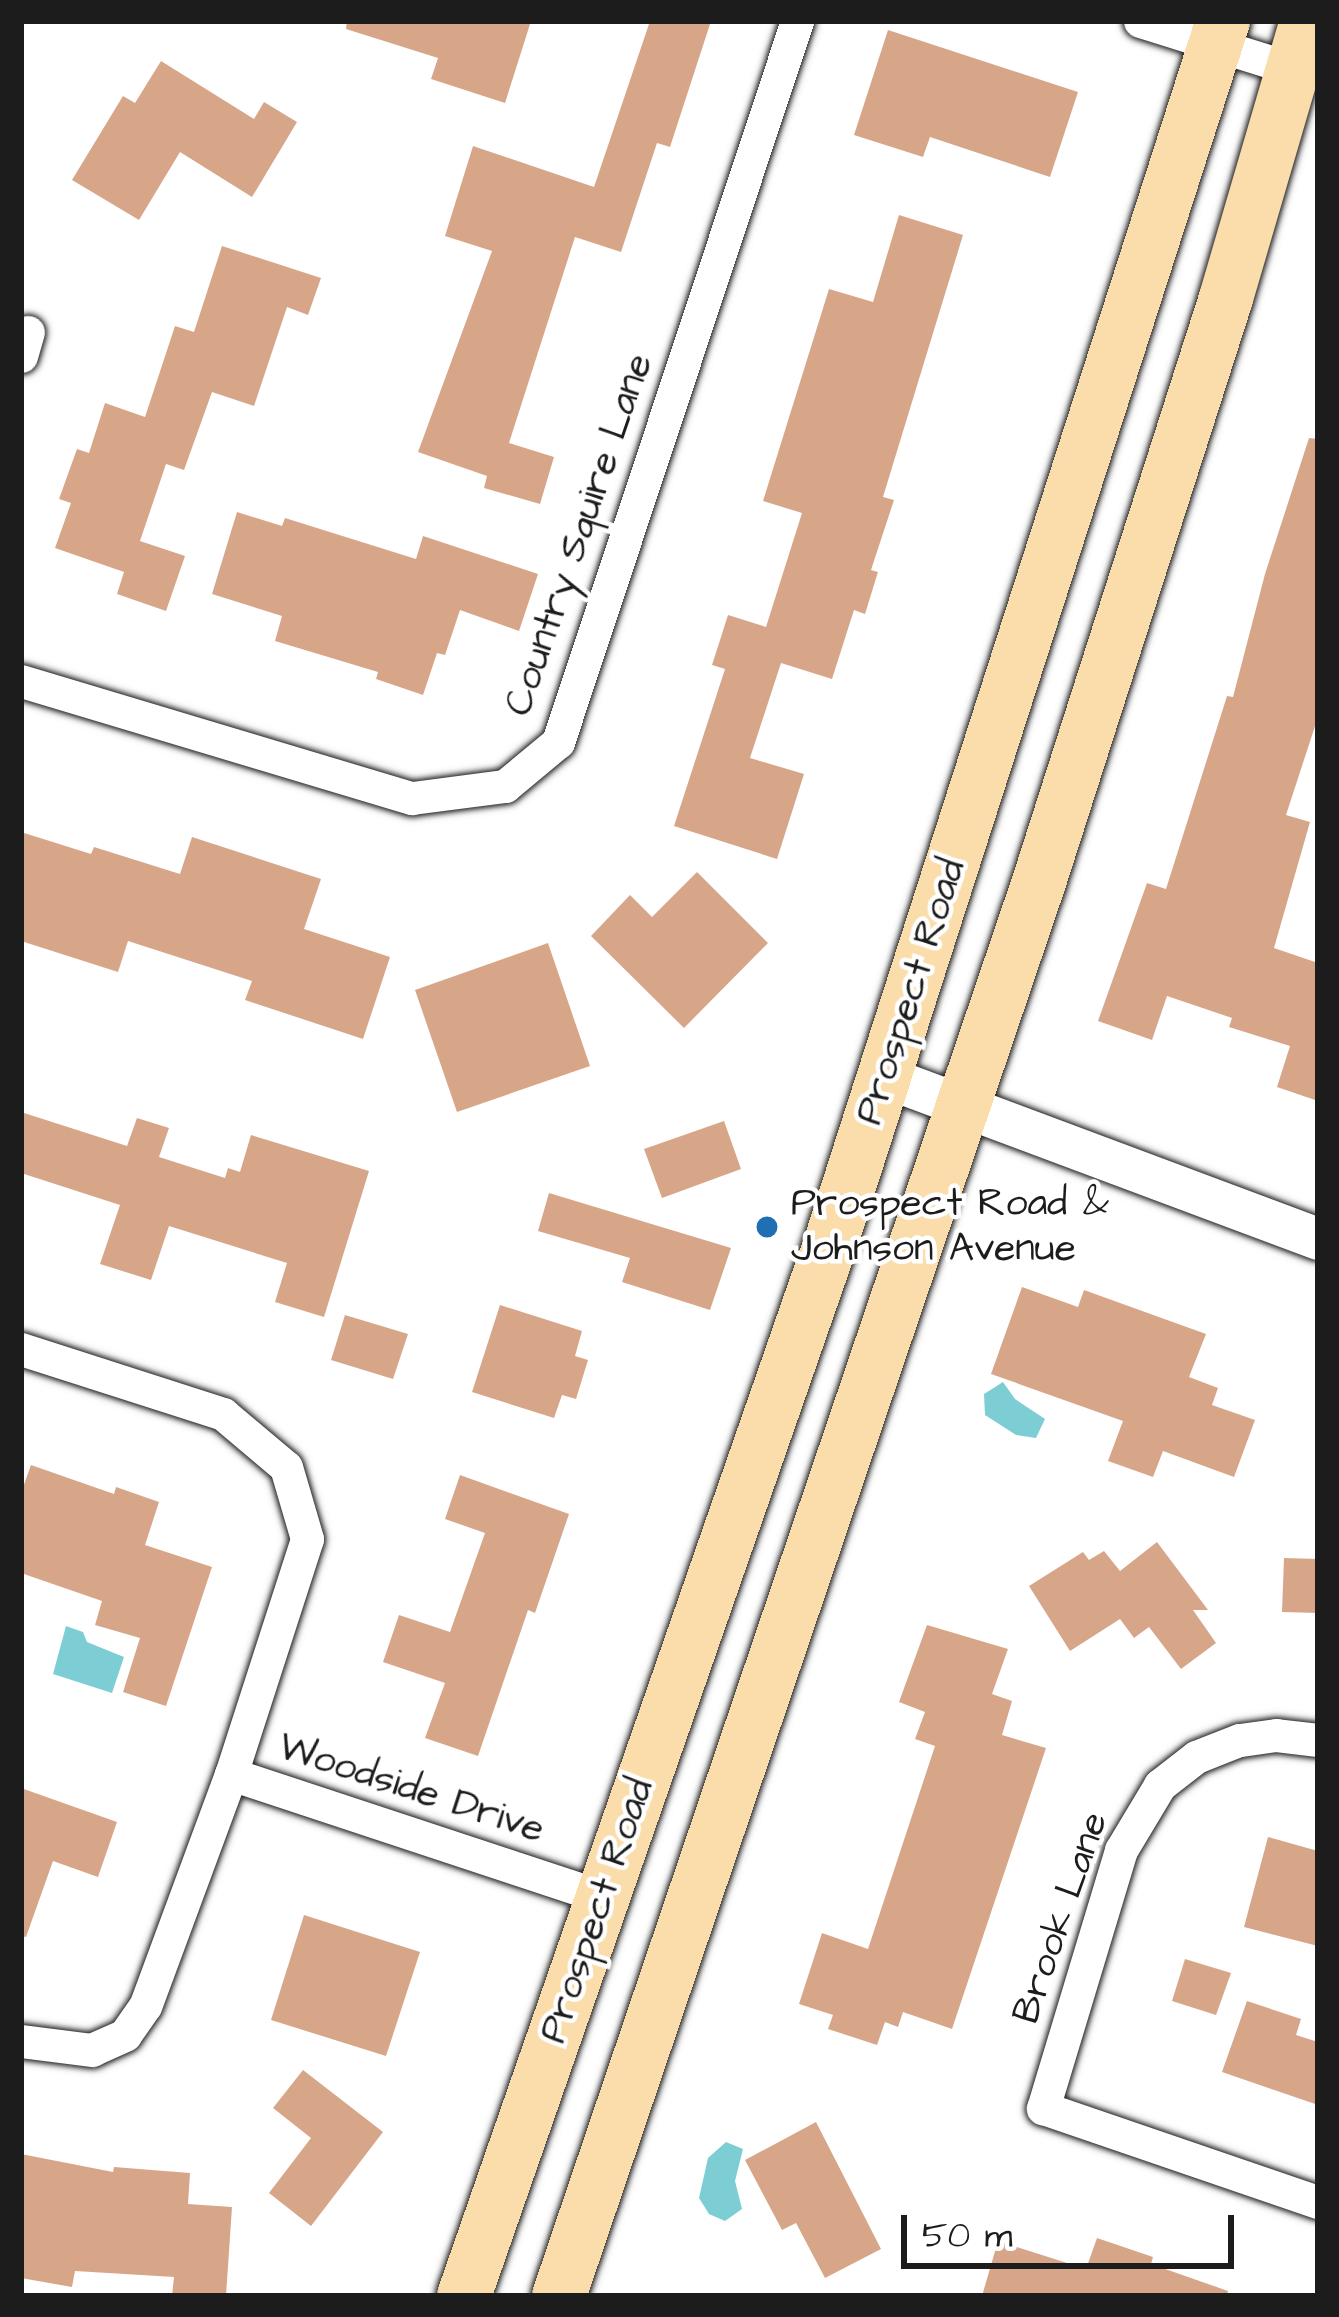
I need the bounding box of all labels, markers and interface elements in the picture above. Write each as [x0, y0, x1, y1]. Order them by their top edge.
street label: Country Squire Lane [496, 348, 664, 722]
street label: Prospect Road [847, 853, 977, 1131]
place label: Prospect Road & Johnson Avenue [791, 1182, 1109, 1273]
marker: Prospect Road & Johnson Avenue [754, 1214, 780, 1240]
street label: Woodside Drive [272, 1724, 550, 1854]
street label: Prospect Road [531, 1773, 665, 2049]
street label: Brook Lane [1003, 1806, 1119, 2030]
scale bar [907, 2191, 1240, 2265]
text: 50 m [922, 2210, 1013, 2261]

